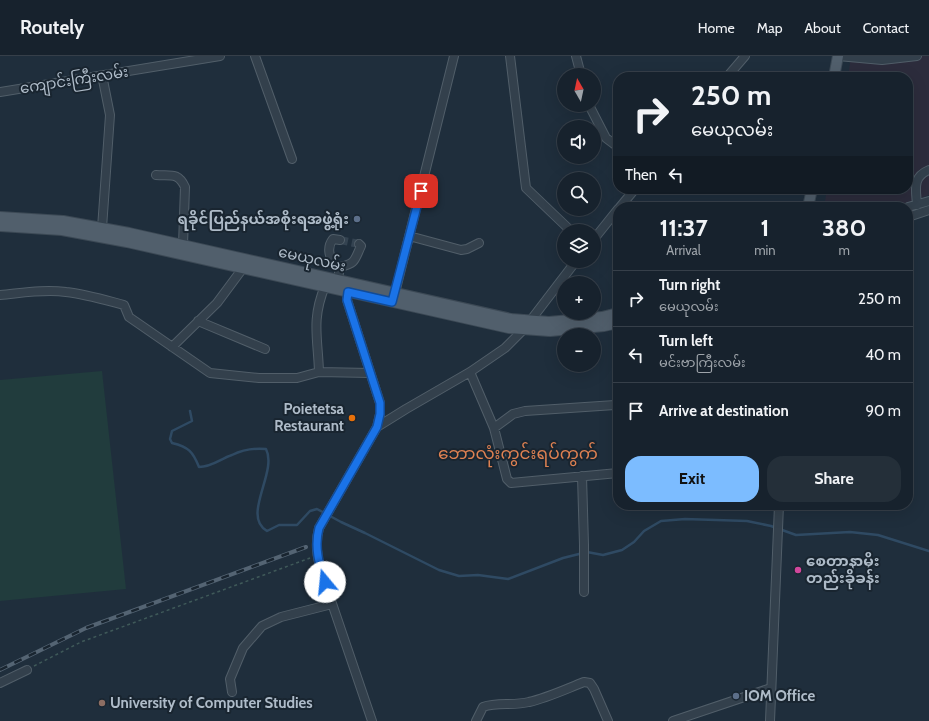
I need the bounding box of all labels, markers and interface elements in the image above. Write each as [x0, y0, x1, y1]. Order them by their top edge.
text: Routely [20, 16, 84, 39]
text: Home [698, 19, 735, 37]
text: Map [757, 19, 782, 37]
text: About [804, 19, 841, 37]
text: Contact [863, 19, 909, 37]
street label: ကျောင်းကြီးလမ်း [18, 62, 130, 100]
north arrow [557, 68, 601, 112]
map controls [557, 68, 601, 372]
text: 250 m [691, 78, 771, 112]
icon: right [625, 88, 677, 140]
text: မေယုလမ်း [691, 119, 773, 141]
button: sound [557, 120, 601, 164]
icon: left [665, 164, 687, 186]
text: Then [625, 166, 657, 184]
button: search [557, 172, 601, 216]
pin [404, 174, 438, 208]
icon: arrive [410, 180, 432, 202]
place label: ရခိုင်ပြည်နယ်အစိုးရအဖွဲ့ရုံး [178, 209, 349, 231]
text: 11:37 [659, 213, 708, 242]
text: 1 [760, 213, 769, 242]
text: 380 [822, 213, 867, 242]
marker: ရခိုင်ပြည်နယ်အစိုးရအဖွဲ့ရုံး [352, 214, 362, 224]
button: layers [557, 224, 601, 268]
street label: မေယုလမ်း [276, 242, 348, 278]
text: Arrival [666, 242, 701, 258]
text: min [754, 242, 776, 258]
text: m [839, 242, 850, 258]
button: + [557, 276, 601, 320]
text: Turn right [659, 276, 720, 294]
icon: right [625, 288, 647, 310]
text: 250 m [858, 290, 901, 308]
text: မေယုလမ်း [659, 298, 718, 314]
button: − [557, 328, 601, 372]
text: Turn left [659, 332, 713, 350]
icon: left [625, 344, 647, 366]
text: 40 m [865, 346, 901, 364]
text: မင်းဗာကြီးလမ်း [659, 354, 745, 370]
place label: Poietetsa Restaurant [274, 400, 345, 435]
icon: arrive [625, 400, 647, 422]
text: Arrive at destination [659, 402, 789, 420]
text: 90 m [865, 402, 901, 420]
marker: Poietetsa Restaurant [347, 413, 357, 423]
district label: ဘောလုံးကွင်းရပ်ကွက် [438, 442, 598, 468]
button: Exit [625, 456, 759, 502]
button: Share [767, 456, 901, 502]
place label: စေတာနာမိုး တည်းခိုခန်း [806, 551, 880, 590]
position arrow [304, 561, 346, 603]
marker: စေတာနာမိုး တည်းခိုခန်း [793, 565, 803, 575]
place label: IOM Office [744, 687, 815, 705]
marker: IOM Office [731, 691, 741, 701]
place label: University of Computer Studies [110, 694, 313, 712]
marker: University of Computer Studies [97, 698, 107, 708]

